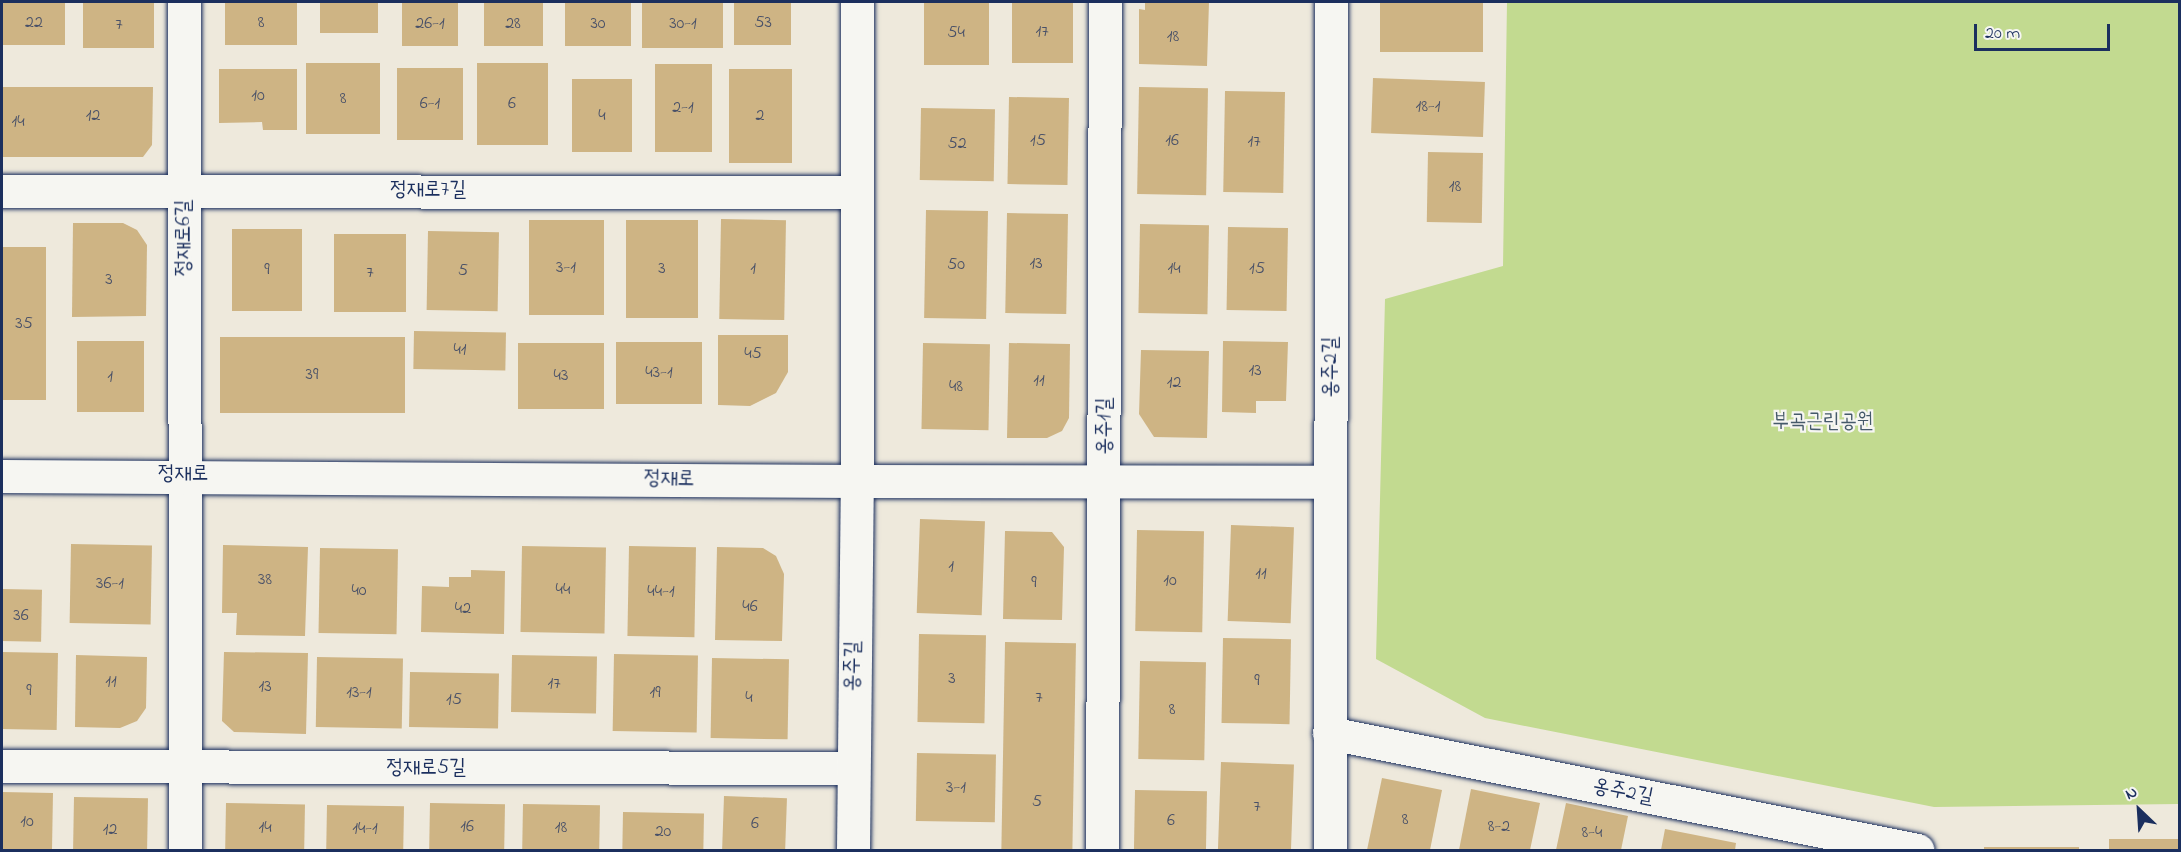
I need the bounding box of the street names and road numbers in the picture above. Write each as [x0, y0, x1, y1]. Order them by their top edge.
street label: 정재로7길 [390, 177, 466, 203]
street label: 정재로6길 [171, 200, 197, 276]
street label: 옹주2길 [1318, 336, 1344, 398]
street label: 옹주1길 [1092, 397, 1118, 455]
street label: 정재로 [158, 461, 208, 487]
street label: 정재로 [643, 466, 695, 492]
street label: 옹주길 [840, 640, 866, 692]
street label: 정재로5길 [386, 755, 466, 781]
street label: 옹주2길 [1591, 774, 1655, 810]

